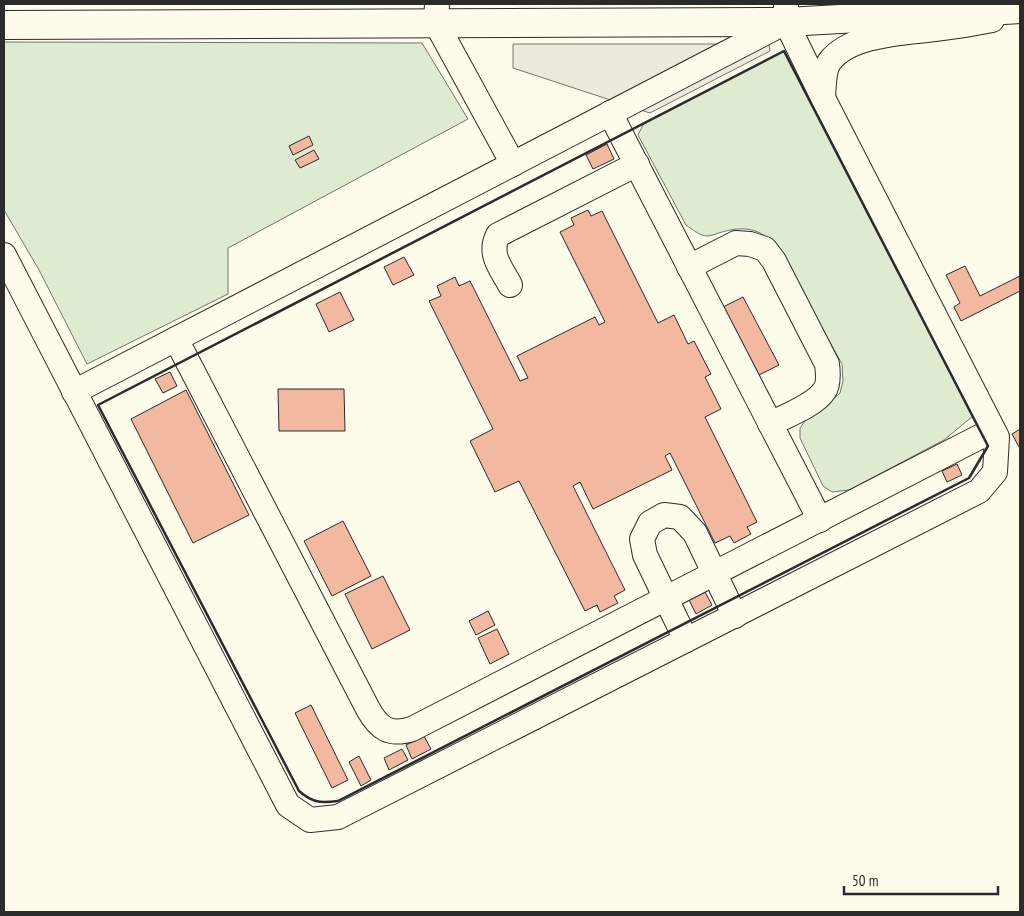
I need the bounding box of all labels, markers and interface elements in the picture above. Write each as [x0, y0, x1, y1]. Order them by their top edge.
scale bar [844, 864, 998, 896]
text: 50 m [852, 871, 878, 890]

